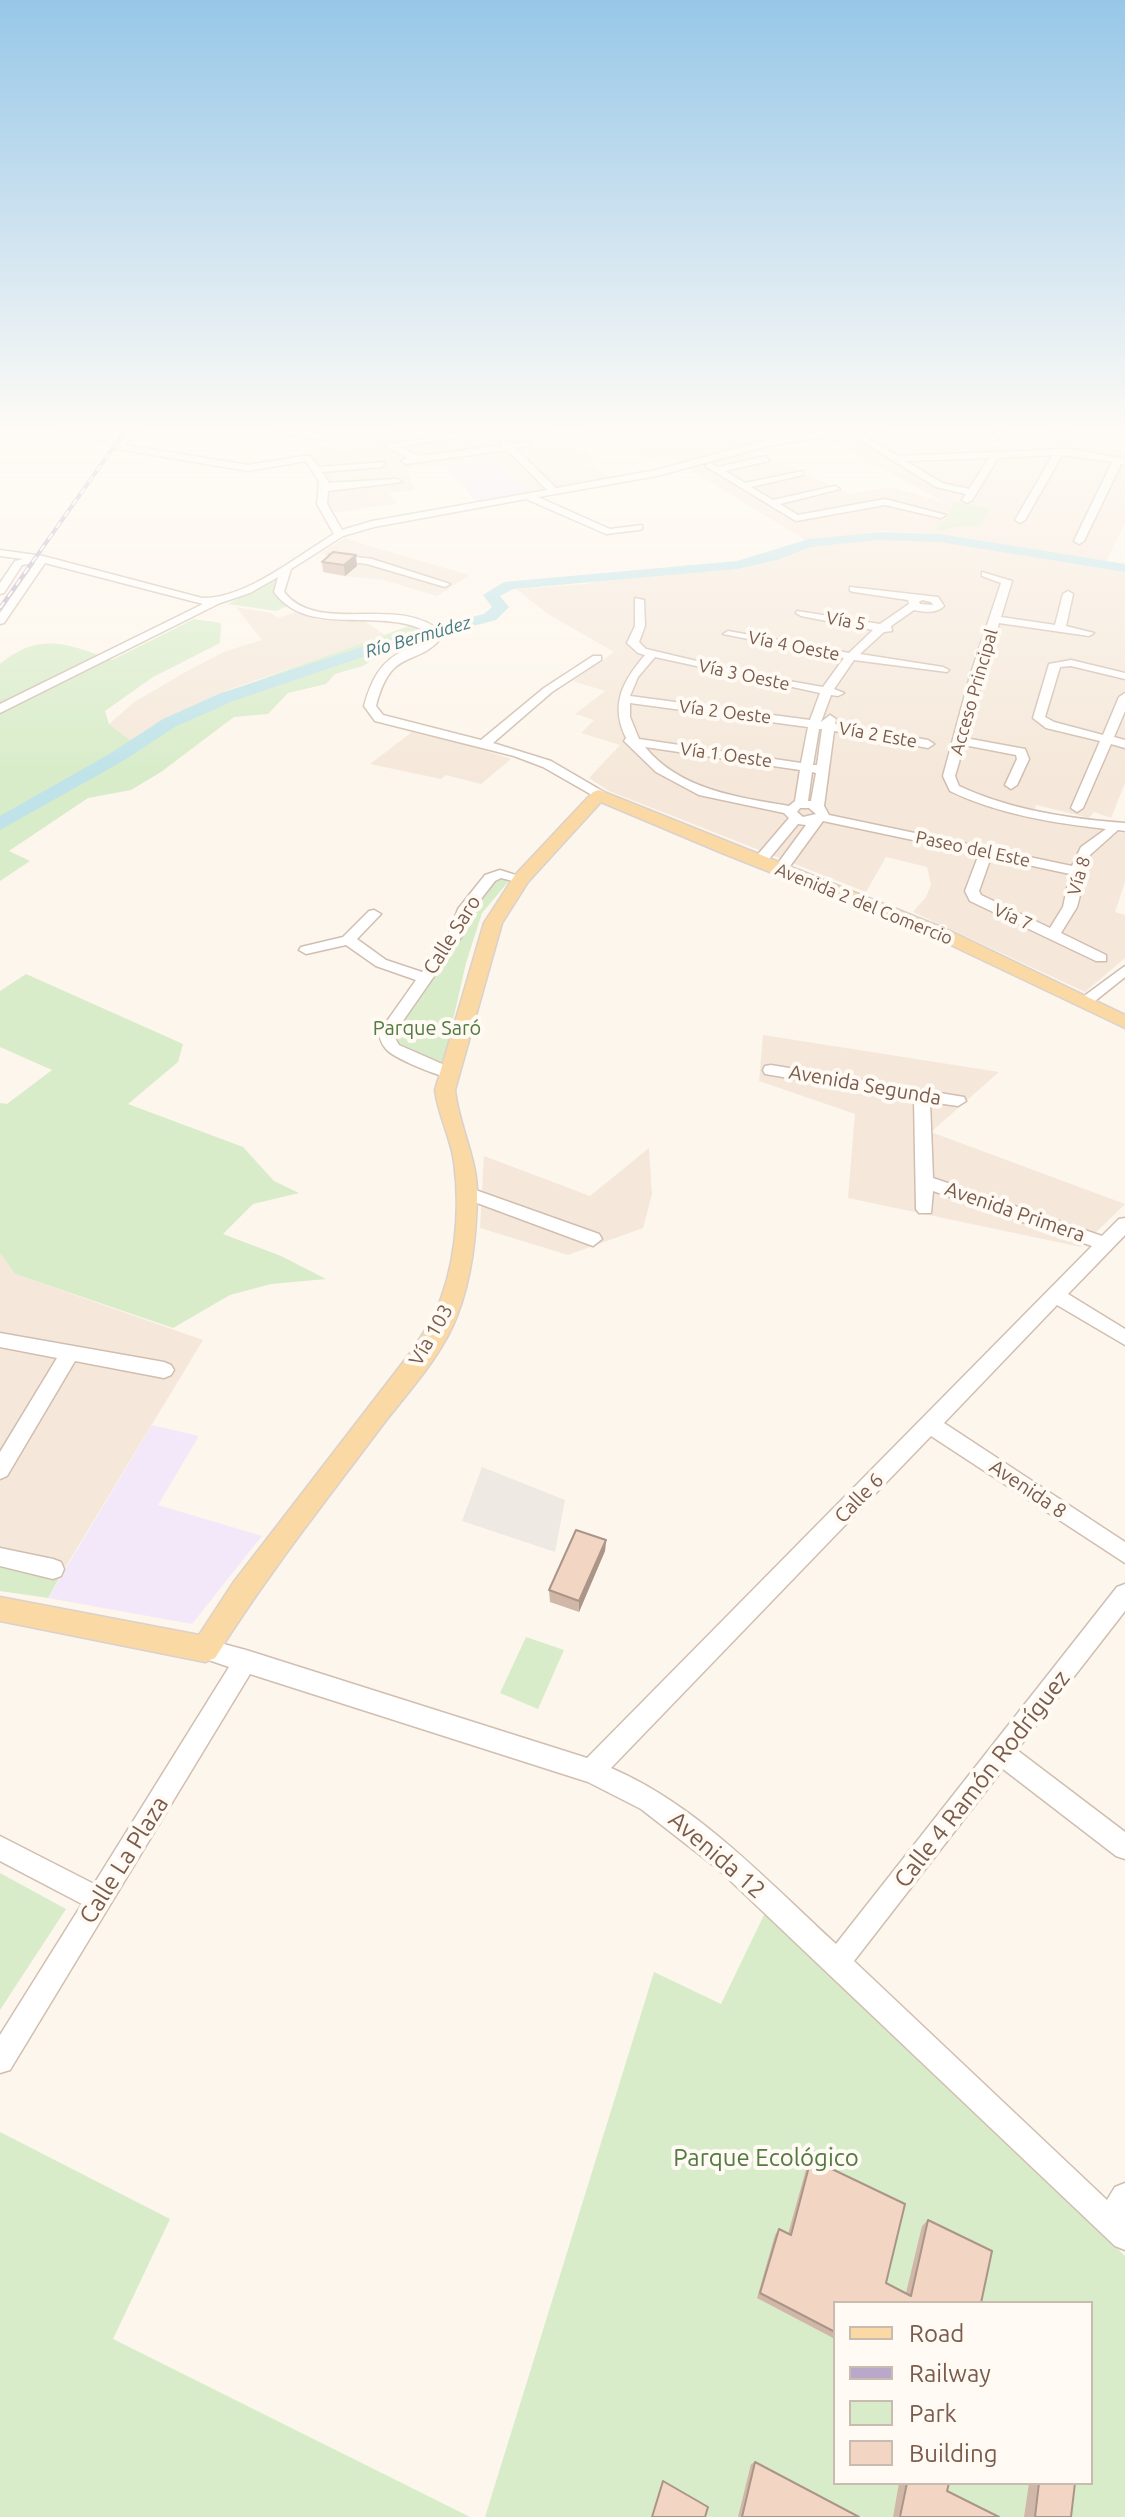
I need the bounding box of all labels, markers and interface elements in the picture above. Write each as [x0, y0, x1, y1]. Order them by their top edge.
street label: Vía 5 [824, 607, 868, 635]
water label: Río Bermúdez [363, 612, 473, 662]
street label: Acceso Principal [946, 626, 1002, 758]
street label: Vía 4 Oeste [746, 627, 842, 665]
street label: Vía 3 Oeste [696, 655, 792, 695]
street label: Vía 2 Oeste [678, 696, 772, 728]
street label: Vía 2 Este [837, 718, 919, 752]
street label: Vía 1 Oeste [679, 738, 773, 772]
street label: Paseo del Este [914, 826, 1032, 872]
street label: Vía 8 [1063, 854, 1095, 898]
street label: Avenida 2 del Comercio [772, 859, 956, 949]
street label: Calle Saro [418, 891, 486, 979]
street label: Vía 7 [990, 899, 1036, 935]
park label: Parque Saró [373, 1016, 481, 1040]
street label: Avenida Segunda [787, 1060, 943, 1110]
street label: Avenida Primera [942, 1177, 1088, 1247]
street label: Vía 103 [404, 1300, 458, 1370]
street label: Avenida 8 [985, 1455, 1071, 1523]
street label: Calle 6 [830, 1468, 888, 1528]
street label: Calle 4 Ramón Rodríguez [888, 1664, 1076, 1894]
street label: Calle La Plaza [73, 1791, 175, 1929]
street label: Avenida 12 [663, 1805, 771, 1905]
park label: Parque Ecológico [673, 2144, 859, 2172]
legend [833, 2301, 1093, 2485]
text: Road [909, 2320, 964, 2347]
text: Railway [909, 2360, 991, 2387]
text: Park [909, 2400, 957, 2427]
text: Building [909, 2440, 997, 2467]

